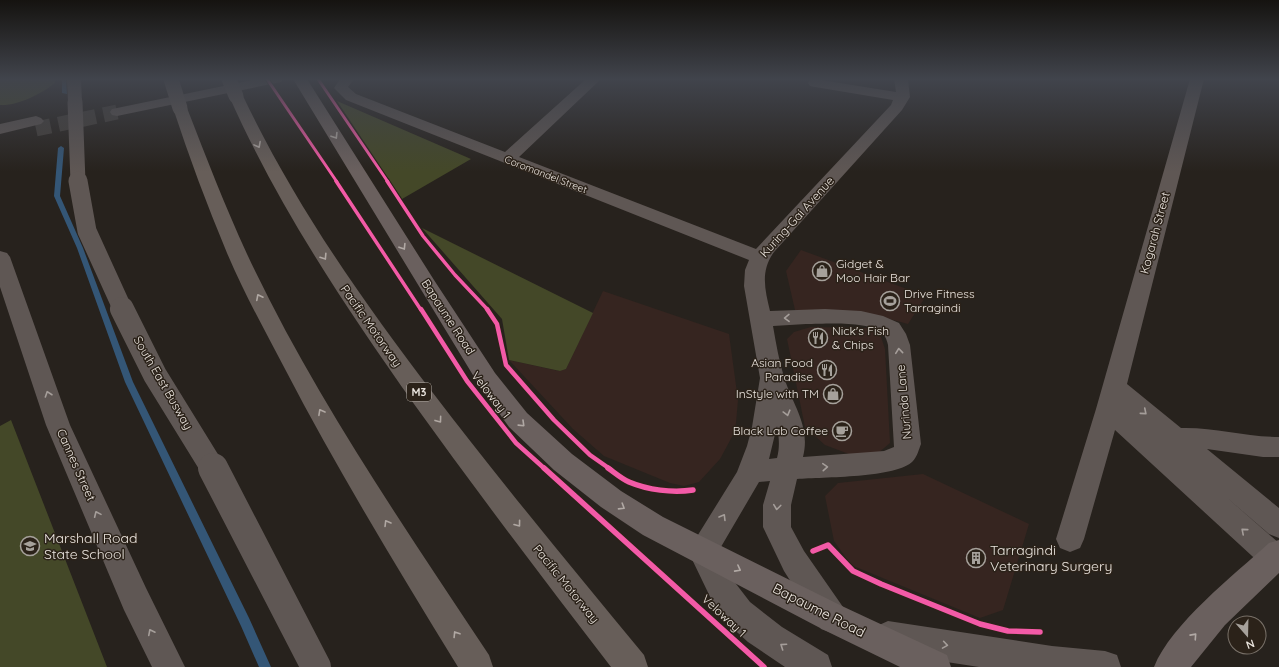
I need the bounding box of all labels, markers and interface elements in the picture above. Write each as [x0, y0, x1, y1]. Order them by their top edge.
one-way arrow [331, 132, 338, 139]
one-way arrow [253, 141, 261, 148]
street label: Coromandel Street [503, 153, 589, 196]
street label: Kuring-Gai Avenue [756, 173, 837, 260]
street label: Kogarah Street [1136, 190, 1173, 276]
one-way arrow [399, 243, 406, 250]
one-way arrow [319, 252, 326, 259]
place label: Gidget & Moo Hair Bar [836, 256, 910, 285]
shop icon: Gidget & Moo Hair Bar [811, 260, 833, 282]
street label: Bapaume Road [418, 276, 478, 357]
street label: Pacific Motorway [338, 282, 405, 369]
place label: Drive Fitness Tarragindi [904, 286, 975, 315]
sports icon: Drive Fitness Tarragindi [879, 290, 901, 312]
one-way arrow [257, 294, 264, 302]
one-way arrow [784, 314, 790, 322]
place label: Nick's Fish & Chips [832, 323, 889, 352]
restaurant icon: Nick's Fish & Chips [807, 327, 829, 349]
street label: South East Busway [131, 333, 196, 432]
one-way arrow [895, 348, 904, 354]
place label: Asian Food Paradise [751, 355, 813, 384]
restaurant icon: Asian Food Paradise [816, 359, 838, 381]
street label: Nurinda Lane [893, 364, 914, 440]
street label: Veloway 1 [468, 368, 514, 421]
road number: M3 [407, 383, 431, 401]
shop icon: InStyle with TM [822, 383, 844, 405]
place label: InStyle with TM [736, 386, 819, 401]
one-way arrow [44, 391, 52, 398]
one-way arrow [1139, 408, 1146, 415]
one-way arrow [318, 409, 325, 416]
one-way arrow [782, 409, 791, 416]
one-way arrow [434, 416, 442, 423]
one-way arrow [517, 419, 525, 427]
cafe icon: Black Lab Coffee [831, 420, 853, 442]
place label: Black Lab Coffee [733, 423, 828, 438]
street label: Cannes Street [54, 426, 99, 503]
one-way arrow [822, 462, 828, 471]
one-way arrow [618, 502, 625, 509]
one-way arrow [773, 504, 782, 510]
one-way arrow [94, 511, 102, 518]
one-way arrow [718, 514, 725, 521]
one-way arrow [513, 519, 520, 526]
one-way arrow [385, 520, 392, 527]
place label: Marshall Road State School [44, 529, 137, 563]
one-way arrow [1242, 529, 1249, 536]
school or university icon: Marshall Road State School [19, 535, 41, 557]
place label: Tarragindi Veterinary Surgery [990, 541, 1112, 575]
street label: Pacific Motorway [530, 542, 603, 626]
building icon: Tarragindi Veterinary Surgery [965, 547, 987, 569]
one-way arrow [733, 564, 741, 572]
street label: Bapaume Road [770, 579, 868, 641]
street label: Veloway 1 [699, 591, 750, 640]
north arrow [1227, 615, 1267, 655]
one-way arrow [149, 629, 156, 636]
one-way arrow [453, 631, 461, 638]
one-way arrow [1190, 633, 1197, 641]
text: N [1244, 636, 1257, 652]
one-way arrow [942, 641, 948, 649]
one-way arrow [781, 644, 788, 651]

